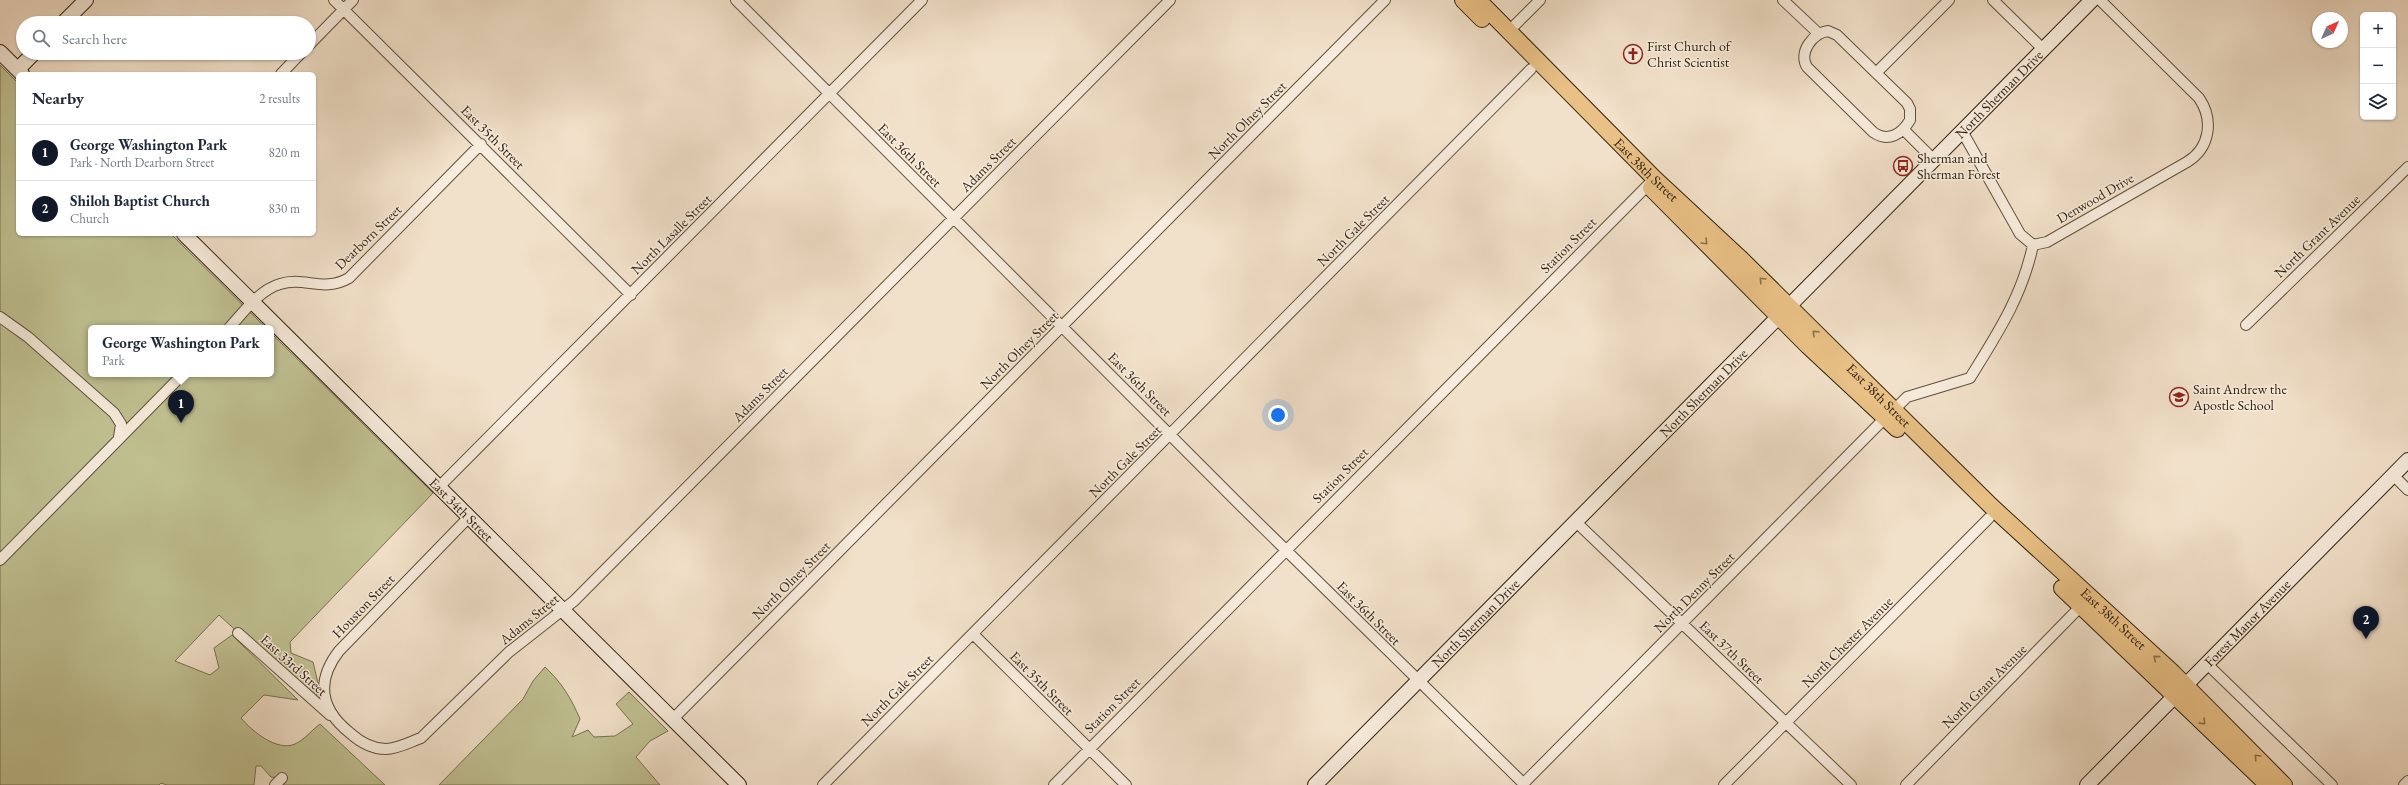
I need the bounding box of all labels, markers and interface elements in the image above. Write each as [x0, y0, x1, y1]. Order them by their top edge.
north arrow [2312, 12, 2348, 48]
map controls [2360, 12, 2396, 120]
button: + [2360, 12, 2396, 48]
search box [16, 16, 316, 60]
icon: search [30, 27, 52, 49]
text: Search here [62, 29, 127, 48]
place label: First Church of Christ Scientist [1647, 37, 1732, 71]
church icon: First Church of Christ Scientist [1622, 43, 1644, 65]
street label: North Sherman Drive [1951, 46, 2047, 142]
button: − [2360, 48, 2396, 84]
street label: North Olney Street [1204, 77, 1290, 163]
button: layers [2360, 84, 2396, 120]
text: Nearby [32, 87, 84, 109]
text: 2 results [259, 90, 300, 107]
street label: East 35th Street [457, 101, 529, 173]
street label: East 36th Street [874, 119, 946, 191]
street label: Adams Street [956, 132, 1020, 196]
street label: East 38th Street [1610, 134, 1683, 206]
text: George Washington Park [70, 135, 227, 154]
text: 1 [42, 144, 48, 161]
text: 820 m [269, 144, 300, 161]
place label: Sherman and Sherman Forest [1917, 149, 2001, 183]
text: Park · North Dearborn Street [70, 154, 214, 171]
bus stop icon: Sherman and Sherman Forest [1892, 155, 1914, 177]
street label: Denwood Drive [2053, 168, 2137, 227]
street label: North Lasalle Street [627, 189, 716, 278]
street label: North Gale Street [1313, 190, 1393, 270]
street label: North Grant Avenue [2270, 190, 2364, 281]
text: Shiloh Baptist Church [70, 191, 210, 210]
text: 2 [42, 200, 48, 217]
text: 830 m [269, 200, 300, 217]
street label: Dearborn Street [331, 200, 406, 273]
text: Church [70, 210, 109, 227]
street label: Station Street [1536, 213, 1600, 277]
one-way arrow [1700, 237, 1708, 245]
one-way arrow [1759, 277, 1767, 285]
street label: North Olney Street [976, 307, 1062, 393]
popup [88, 325, 274, 377]
one-way arrow [1812, 330, 1820, 338]
text: George Washington Park [102, 333, 260, 352]
street label: North Sherman Drive [1656, 344, 1751, 441]
street label: East 36th Street [1104, 348, 1176, 420]
text: Park [102, 352, 125, 369]
street label: East 38th Street [1843, 359, 1915, 431]
street label: Adams Street [728, 362, 792, 426]
place label: Saint Andrew the Apostle School [2192, 380, 2287, 414]
school or university icon: Saint Andrew the Apostle School [2168, 386, 2190, 408]
pin: 1 [168, 390, 194, 423]
your location [1268, 405, 1288, 425]
street label: North Gale Street [1085, 421, 1165, 501]
street label: Station Street [1308, 443, 1372, 507]
street label: East 34th Street [425, 474, 498, 546]
street label: North Olney Street [748, 537, 834, 623]
street label: North Denny Street [1650, 547, 1739, 636]
street label: Houston Street [328, 570, 399, 642]
street label: North Sherman Drive [1428, 574, 1524, 671]
street label: Forest Manor Avenue [2200, 575, 2295, 670]
street label: East 36th Street [1333, 577, 1405, 649]
street label: East 38th Street [2077, 584, 2151, 654]
street label: Adams Street [495, 589, 563, 649]
street label: North Chester Avenue [1798, 592, 1897, 691]
pin: 2 [2353, 606, 2379, 639]
street label: East 37th Street [1696, 617, 1769, 688]
street label: East 33rd Street [257, 630, 332, 700]
street label: North Grant Avenue [1938, 640, 2030, 732]
street label: East 35th Street [1006, 647, 1078, 719]
street label: North Gale Street [857, 650, 937, 730]
one-way arrow [2154, 656, 2161, 663]
street label: Station Street [1080, 673, 1144, 737]
one-way arrow [2198, 717, 2206, 725]
one-way arrow [2254, 754, 2262, 762]

